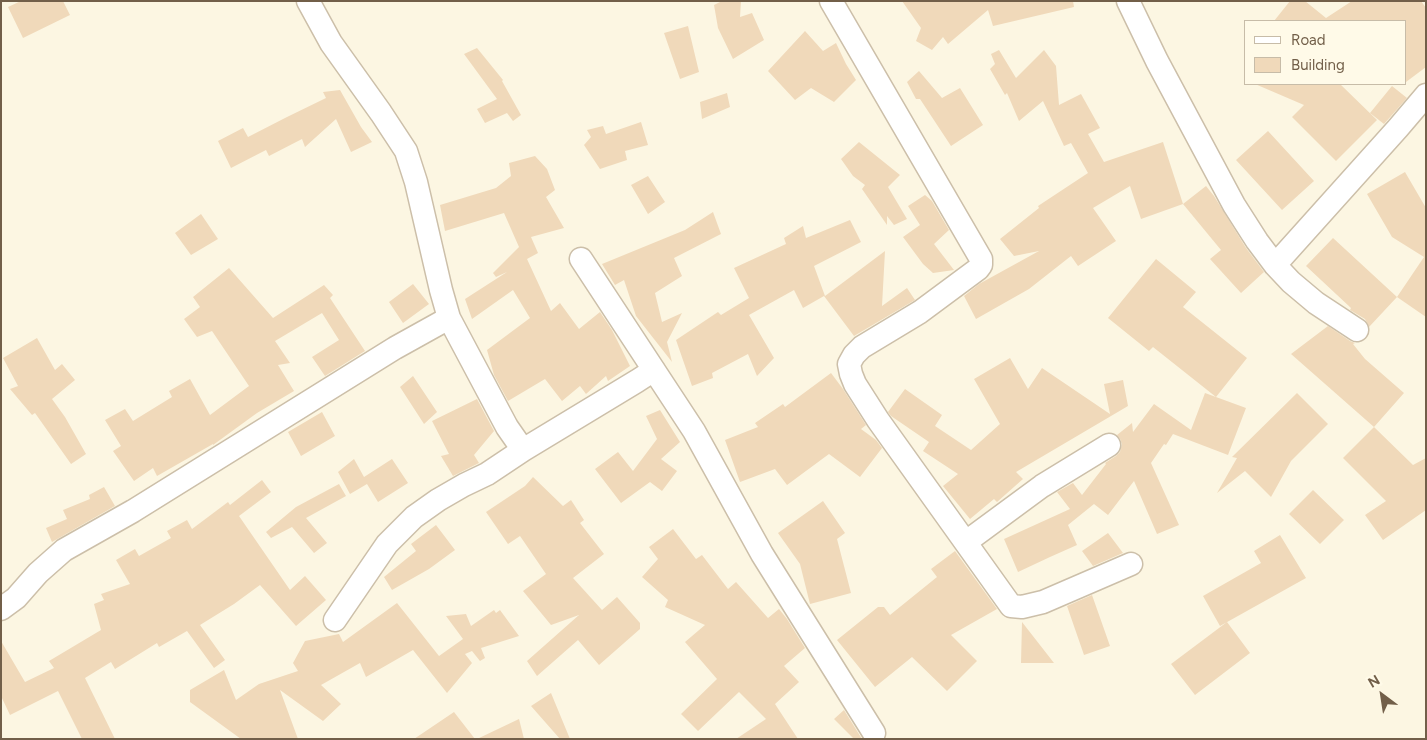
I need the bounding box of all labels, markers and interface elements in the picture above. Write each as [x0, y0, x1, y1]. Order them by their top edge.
legend [1244, 20, 1407, 85]
text: Road [1291, 31, 1326, 49]
text: Building [1291, 56, 1345, 74]
north arrow [1357, 670, 1407, 720]
text: N [1365, 672, 1383, 692]

